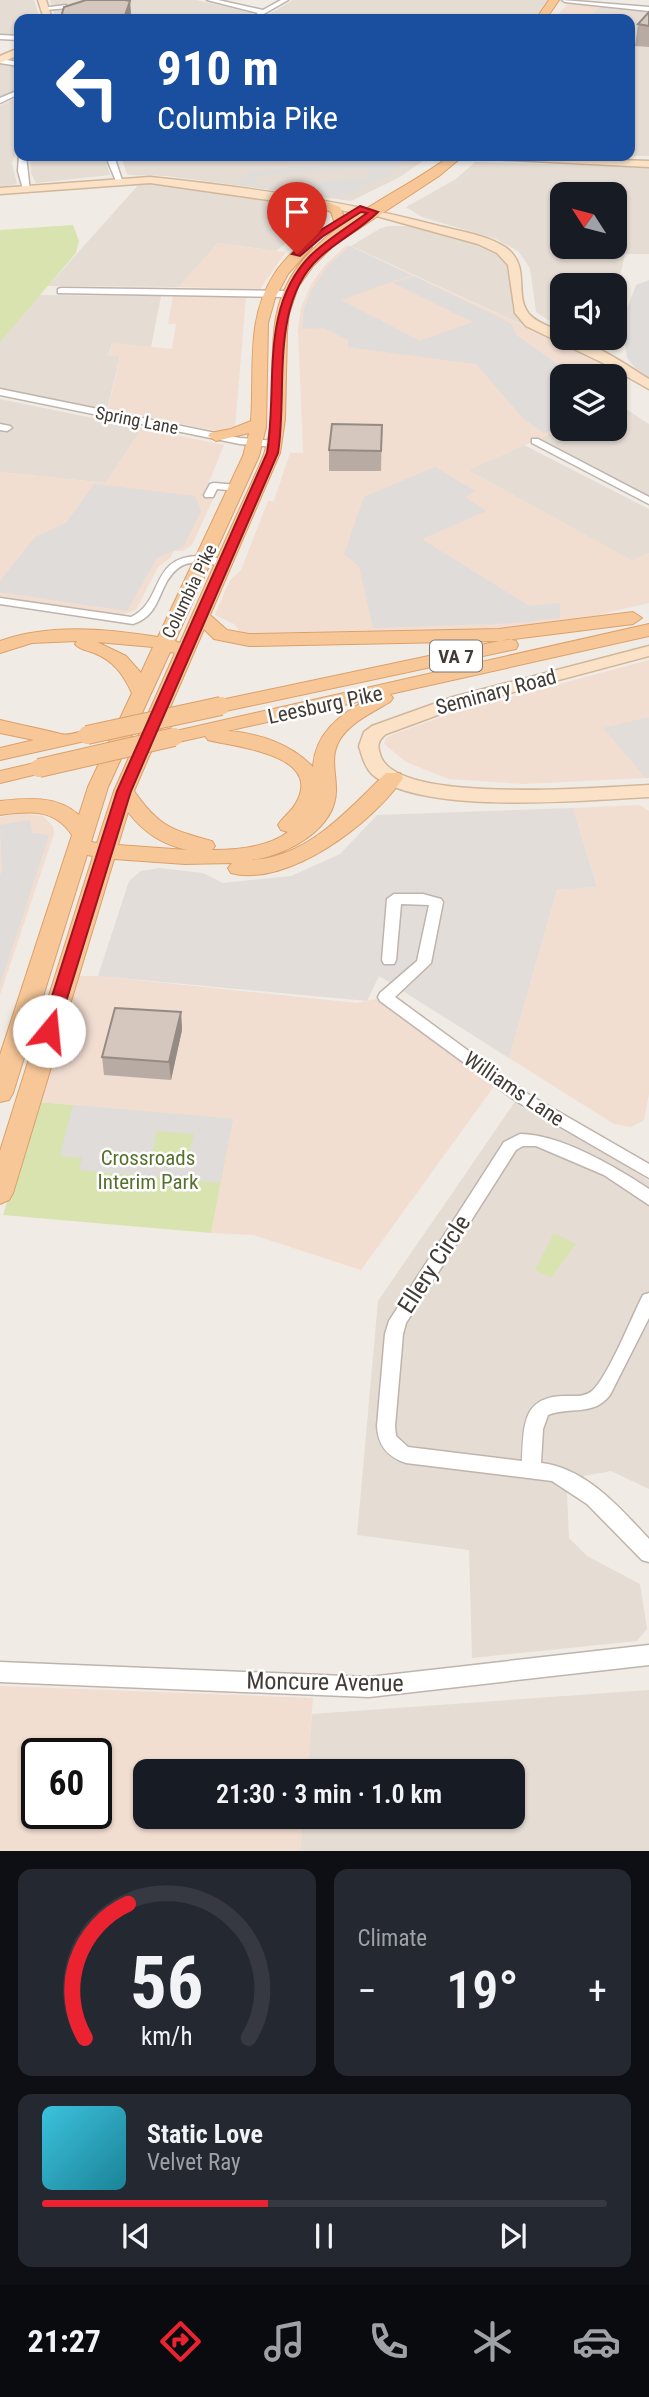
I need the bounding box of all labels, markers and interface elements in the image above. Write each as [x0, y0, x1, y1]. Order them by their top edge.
text: 910 m [157, 40, 279, 97]
icon: left [42, 42, 133, 133]
text: Columbia Pike [157, 99, 338, 137]
pin [267, 182, 327, 254]
north arrow [550, 182, 626, 259]
map controls [550, 182, 627, 441]
icon: arrive [278, 193, 316, 231]
button: sound [550, 273, 627, 350]
button: layers [550, 364, 627, 441]
street label: Spring Lane [94, 402, 180, 438]
street label: Columbia Pike [157, 541, 221, 641]
road number: VA 7 [430, 640, 482, 671]
street label: Seminary Road [433, 664, 559, 720]
street label: Leesburg Pike [265, 681, 385, 729]
position arrow [12, 994, 86, 1068]
street label: Williams Lane [459, 1047, 569, 1131]
park label: Crossroads Interim Park [98, 1146, 199, 1194]
street label: Ellery Circle [392, 1210, 476, 1318]
street label: Moncure Avenue [246, 1667, 404, 1697]
speed limit sign: 60 [21, 1738, 112, 1829]
text: 21:30 · 3 min · 1.0 km [216, 1779, 442, 1809]
text: Climate [358, 1925, 427, 1952]
text: 56 [130, 1941, 204, 2027]
text: 19° [446, 1960, 518, 2021]
text: − [358, 1969, 377, 2013]
text: + [588, 1969, 607, 2013]
text: km/h [141, 2022, 192, 2051]
text: Static Love [147, 2119, 263, 2149]
text: Velvet Ray [147, 2149, 241, 2176]
icon: previous [117, 2217, 155, 2255]
icon: pause [305, 2217, 343, 2255]
icon: next [494, 2217, 532, 2255]
icon: directions [156, 2317, 205, 2366]
icon: music [260, 2317, 309, 2366]
icon: phone [364, 2317, 413, 2366]
icon: climate [468, 2317, 517, 2366]
icon: car [572, 2317, 621, 2366]
text: 21:27 [28, 2322, 101, 2360]

